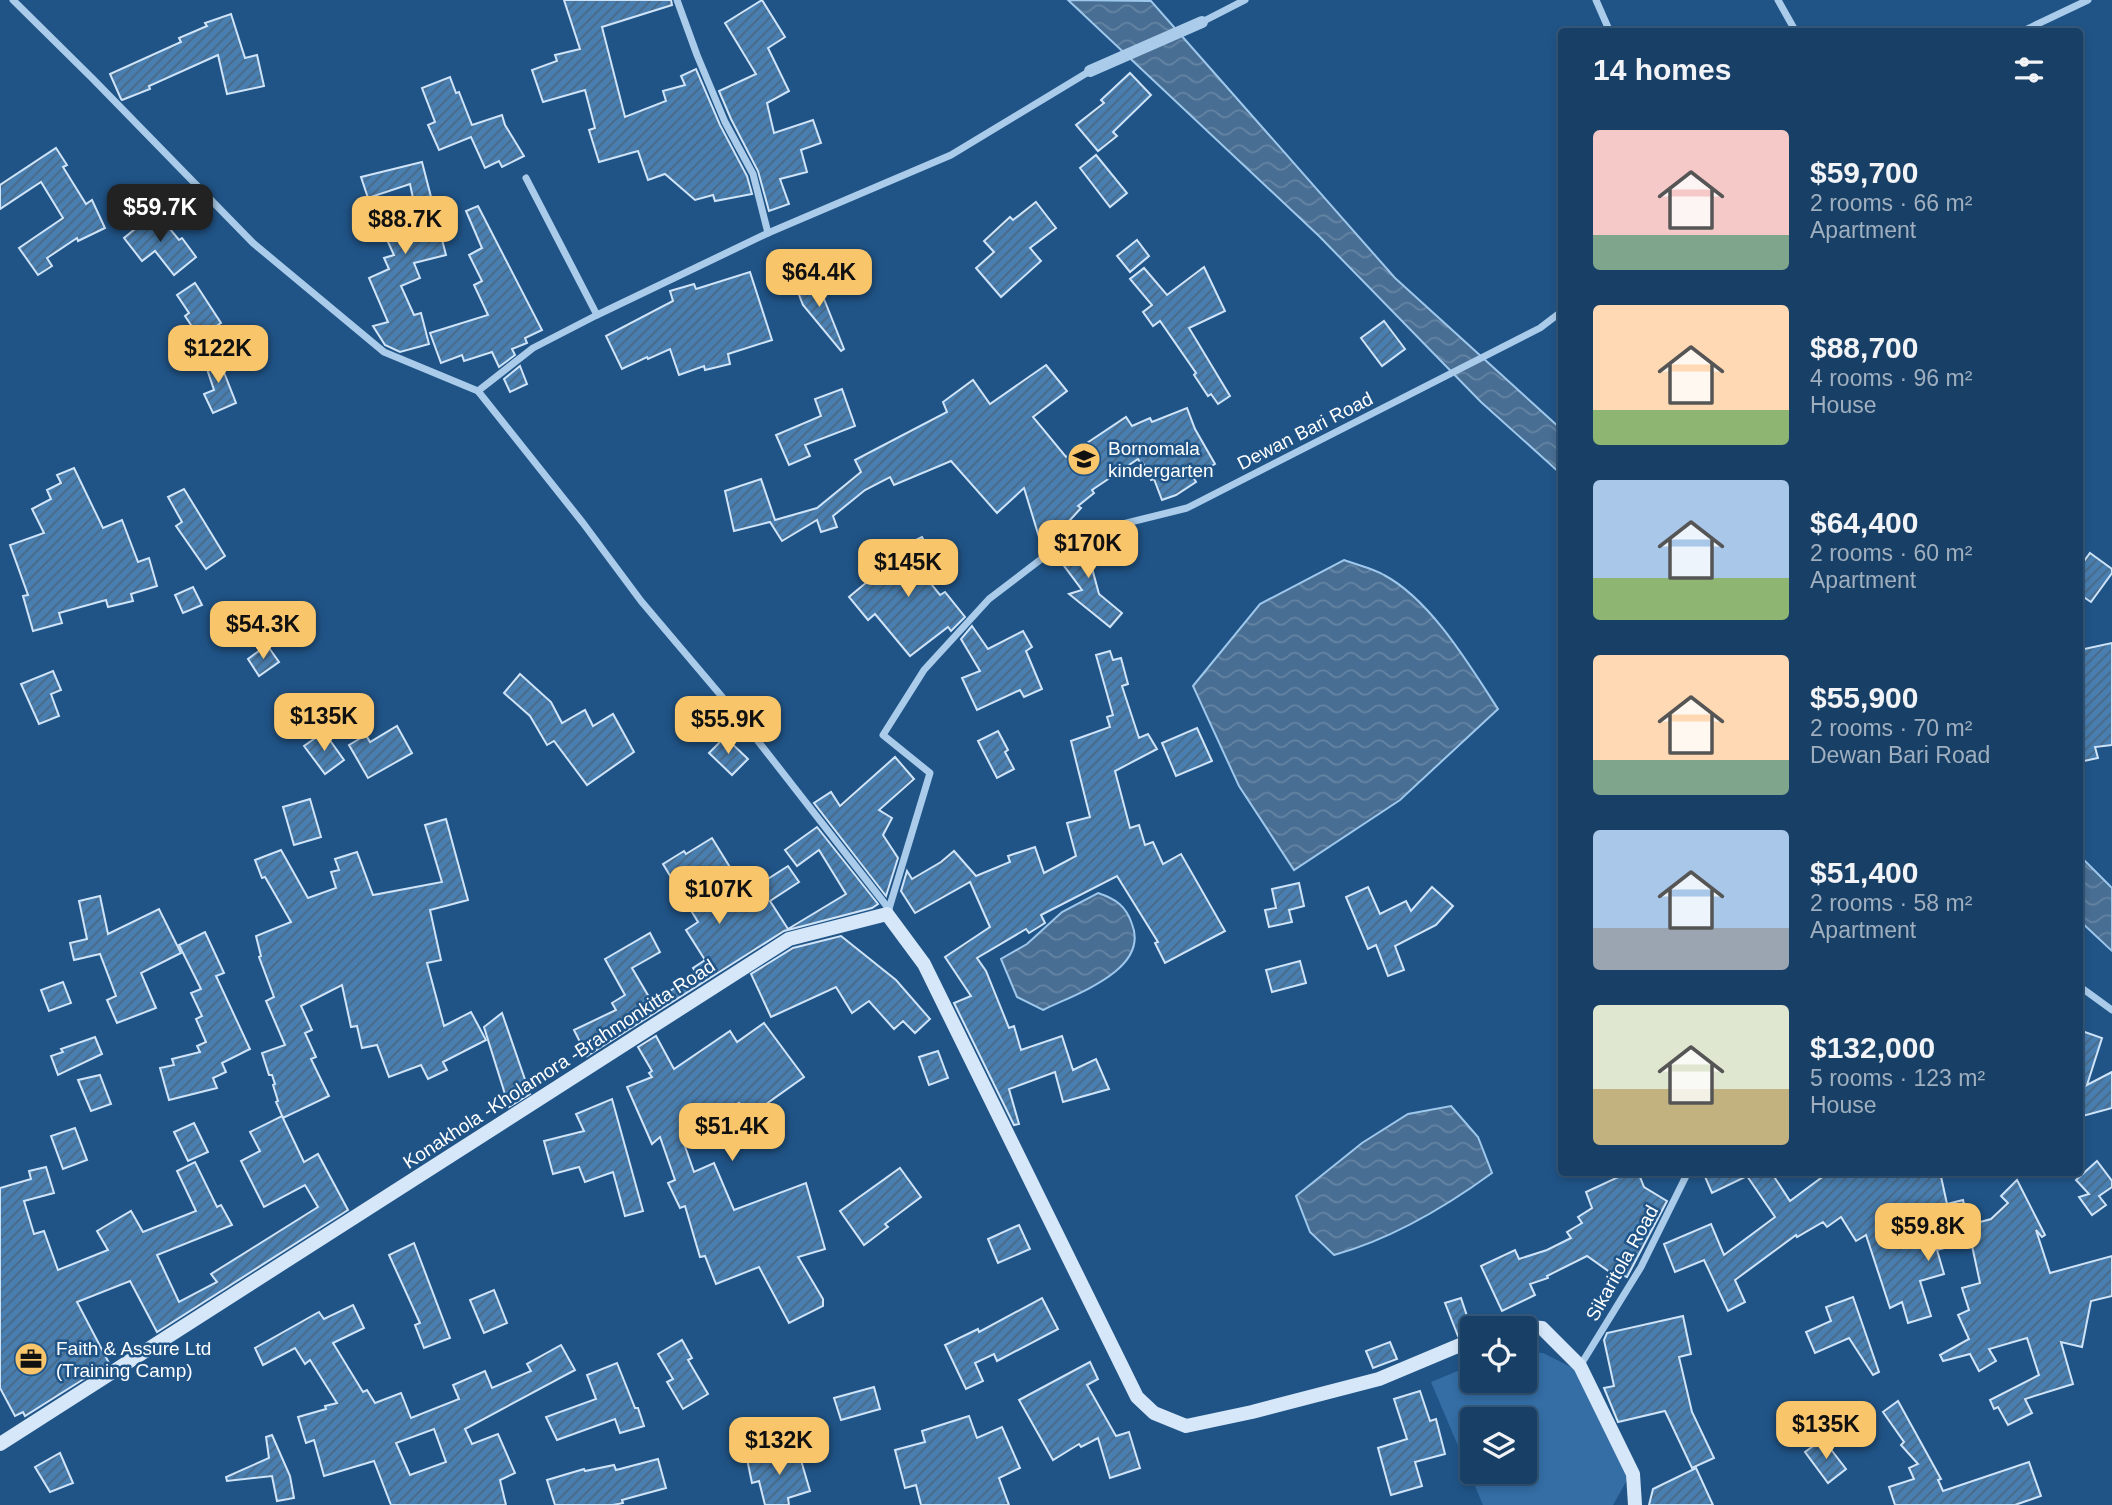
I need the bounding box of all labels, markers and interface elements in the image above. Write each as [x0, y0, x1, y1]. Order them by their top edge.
icon: filters [2010, 51, 2048, 89]
text: 14 homes [1593, 53, 1731, 86]
text: $59,700 [1810, 156, 1918, 189]
icon: home [1649, 158, 1733, 242]
pin: $59.7K [103, 184, 217, 244]
text: 2 rooms · 66 m² [1810, 190, 1972, 216]
text: $59.7K [123, 194, 197, 220]
pin: $88.7K [348, 196, 462, 256]
text: $88.7K [368, 206, 442, 232]
text: Apartment [1810, 217, 1916, 243]
pin: $64.4K [762, 250, 876, 309]
text: $64.4K [782, 259, 856, 285]
pin: $122K [169, 326, 267, 385]
text: $88,700 [1810, 331, 1918, 364]
icon: home [1649, 333, 1733, 417]
text: $122K [184, 335, 252, 361]
text: 4 rooms · 96 m² [1810, 365, 1972, 391]
street label: Dewan Bari Road [1234, 388, 1376, 474]
text: House [1810, 392, 1876, 418]
place label: Bornomala kindergarten [1108, 438, 1214, 481]
school or university icon: Bornomala kindergarten [1065, 440, 1103, 478]
text: $64,400 [1810, 506, 1918, 539]
icon: home [1649, 508, 1733, 592]
pin: $170K [1039, 520, 1137, 580]
text: $170K [1054, 530, 1122, 556]
pin: $145K [859, 540, 957, 599]
text: 2 rooms · 60 m² [1810, 540, 1972, 566]
text: $145K [874, 549, 942, 575]
text: Apartment [1810, 567, 1916, 593]
pin: $54.3K [206, 602, 320, 661]
text: $54.3K [226, 611, 300, 637]
text: $55,900 [1810, 681, 1918, 714]
icon: home [1649, 683, 1733, 767]
pin: $135K [275, 694, 373, 753]
pin: $55.9K [671, 696, 785, 756]
text: $135K [290, 703, 358, 729]
text: $55.9K [691, 706, 765, 732]
text: 2 rooms · 70 m² [1810, 715, 1972, 741]
text: Dewan Bari Road [1810, 742, 1990, 768]
text: $51,400 [1810, 856, 1918, 889]
icon: home [1649, 858, 1733, 942]
pin: $107K [670, 866, 768, 926]
text: $107K [685, 876, 753, 902]
text: 2 rooms · 58 m² [1810, 890, 1972, 916]
text: Apartment [1810, 917, 1916, 943]
street label: Konakhola -Kholamora -Brahmonkitta Road [399, 955, 719, 1173]
text: $132,000 [1810, 1031, 1935, 1064]
icon: home [1649, 1033, 1733, 1117]
text: 5 rooms · 123 m² [1810, 1065, 1985, 1091]
text: House [1810, 1092, 1876, 1118]
pin: $51.4K [675, 1104, 789, 1163]
text: $51.4K [695, 1113, 769, 1139]
street label: Sikaritola Road [1582, 1202, 1662, 1324]
pin: $59.8K [1871, 1204, 1985, 1263]
text: $59.8K [1891, 1213, 1965, 1239]
map controls [1460, 1316, 1537, 1484]
button: locate [1460, 1316, 1537, 1393]
place label: Faith & Assure Ltd (Training Camp) [56, 1338, 211, 1381]
office icon: Faith & Assure Ltd (Training Camp) [12, 1340, 50, 1378]
pin: $135K [1777, 1402, 1875, 1461]
button: layers [1460, 1407, 1537, 1484]
text: $135K [1792, 1411, 1860, 1437]
pin: $132K [730, 1418, 828, 1477]
text: $132K [745, 1427, 813, 1453]

